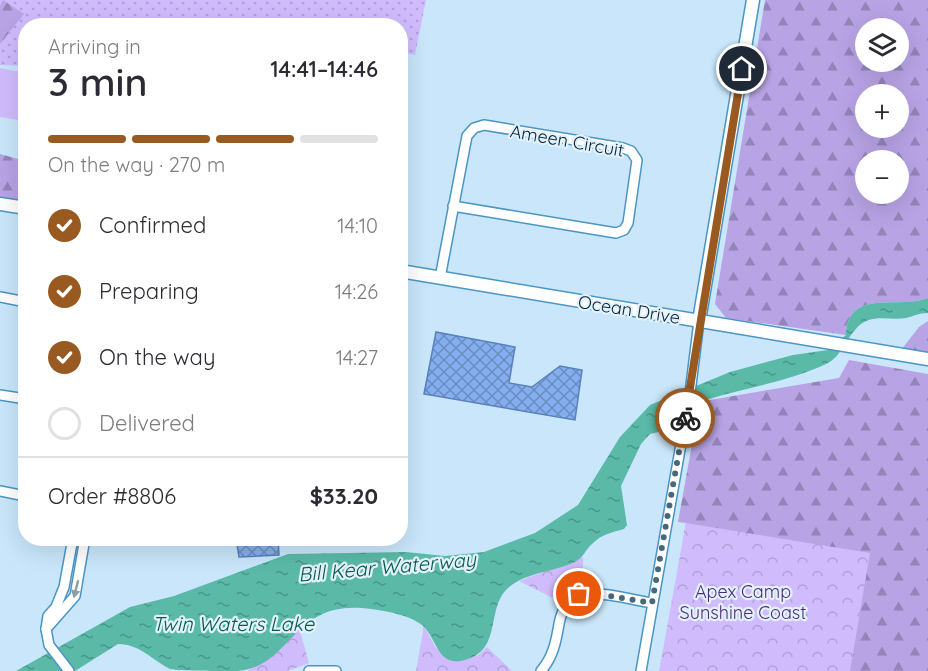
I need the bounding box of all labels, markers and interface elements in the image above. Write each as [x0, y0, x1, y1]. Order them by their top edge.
map controls [855, 18, 909, 204]
button: layers [855, 18, 909, 72]
text: Arriving in [48, 34, 141, 59]
pin [716, 43, 767, 94]
icon: home [725, 52, 758, 85]
text: 14:41–14:46 [270, 55, 378, 83]
text: 3 min [48, 57, 147, 106]
button: + [855, 84, 909, 138]
street label: Ameen Circuit [508, 119, 626, 162]
button: − [855, 150, 909, 204]
text: On the way · 270 m [48, 152, 225, 177]
icon: check [48, 209, 81, 242]
text: Confirmed [99, 211, 206, 239]
text: 14:10 [337, 213, 378, 238]
icon: check [48, 275, 81, 308]
text: Preparing [99, 277, 199, 305]
text: 14:26 [335, 279, 378, 304]
street label: Ocean Drive [576, 290, 682, 329]
icon: check [48, 341, 81, 374]
text: On the way [99, 343, 215, 371]
text: 14:27 [336, 345, 378, 370]
courier [655, 388, 715, 448]
icon: bike [669, 402, 702, 435]
text: Delivered [99, 409, 195, 437]
text: Order #8806 [48, 482, 176, 510]
text: $33.20 [310, 482, 378, 510]
water label: Bill Kear Waterway [297, 546, 478, 587]
pin [553, 568, 604, 619]
icon: bag [562, 577, 595, 610]
one-way arrow [70, 580, 80, 598]
park label: Apex Camp Sunshine Coast [680, 580, 806, 624]
water label: Twin Waters Lake [152, 611, 315, 636]

